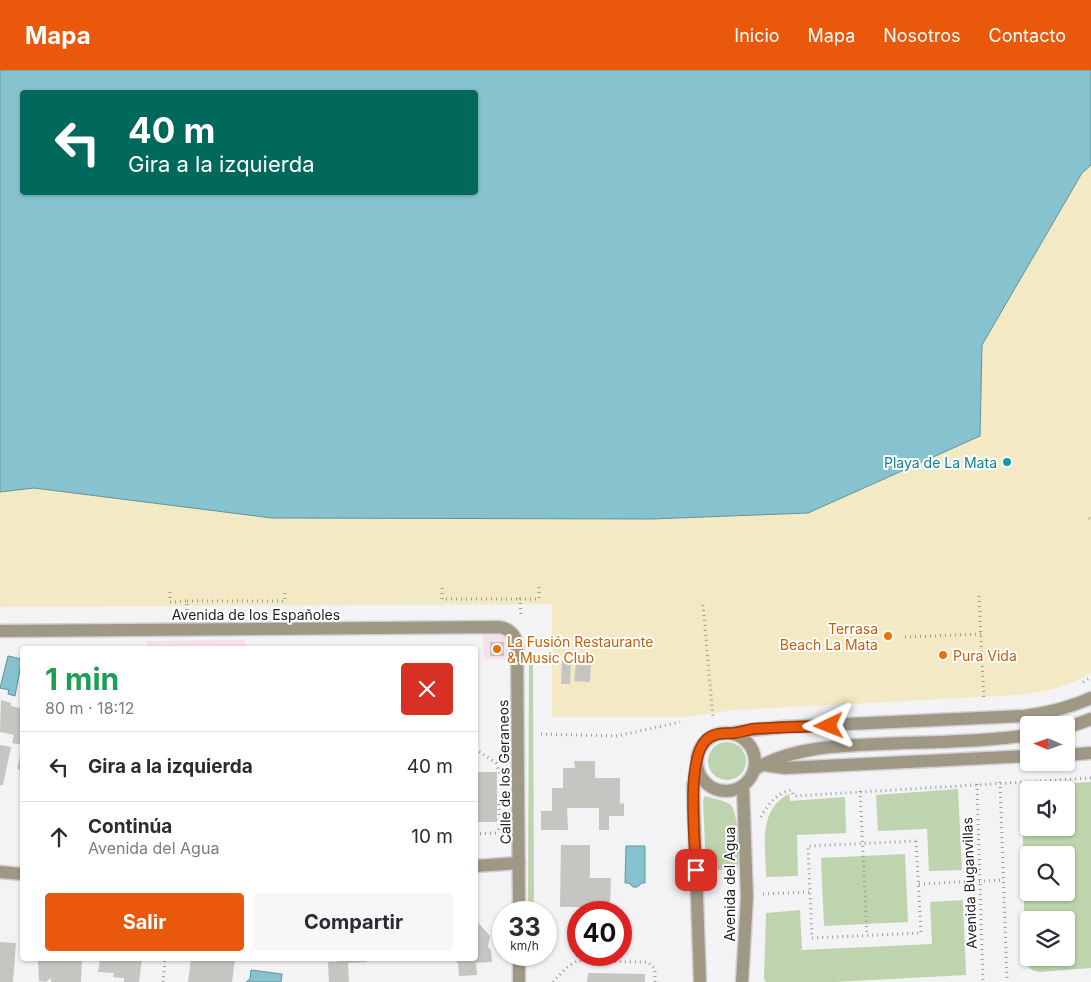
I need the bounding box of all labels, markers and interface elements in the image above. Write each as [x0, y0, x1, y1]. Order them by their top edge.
text: Mapa [25, 21, 91, 50]
text: Inicio [734, 25, 780, 46]
text: Mapa [808, 25, 855, 46]
text: Nosotros [883, 25, 961, 46]
text: Contacto [989, 25, 1066, 46]
text: 40 m [128, 109, 216, 151]
icon: left [45, 110, 110, 175]
text: Gira a la izquierda [128, 151, 315, 177]
place label: Playa de La Mata [884, 454, 997, 471]
marker: Playa de La Mata [1001, 456, 1013, 468]
street label: Avenida de los Españoles [172, 606, 340, 623]
place label: Terrasa Beach La Mata [780, 620, 878, 653]
marker: Terrasa Beach La Mata [882, 630, 894, 642]
place label: La Fusión Restaurante & Music Club [507, 633, 653, 666]
marker: La Fusión Restaurante & Music Club [491, 643, 503, 655]
place label: Pura Vida [953, 647, 1017, 664]
marker: Pura Vida [937, 649, 949, 661]
text: 1 min [45, 661, 119, 697]
button: close [401, 663, 453, 715]
text: 80 m · 18:12 [45, 698, 134, 718]
position arrow [802, 699, 854, 751]
street label: Calle de los Geraneos [494, 700, 514, 844]
north arrow [1020, 716, 1075, 771]
map controls [1020, 716, 1075, 966]
icon: left [45, 753, 73, 781]
text: Gira a la izquierda [88, 755, 253, 778]
text: 40 m [407, 755, 453, 778]
button: sound [1020, 781, 1075, 836]
text: Continúa [88, 815, 172, 838]
street label: Avenida Buganvillas [958, 817, 980, 949]
icon: ahead [45, 823, 73, 851]
text: 10 m [411, 825, 453, 848]
street label: Avenida del Agua [721, 827, 738, 941]
text: Avenida del Agua [88, 838, 219, 858]
button: search [1020, 846, 1075, 901]
pin [675, 849, 717, 891]
icon: arrive [682, 856, 710, 884]
button: Salir [45, 893, 244, 951]
button: Compartir [254, 893, 453, 951]
speed limit sign: 40 [567, 901, 632, 966]
button: layers [1020, 911, 1075, 966]
text: 33 [508, 912, 541, 942]
text: km/h [510, 938, 539, 953]

